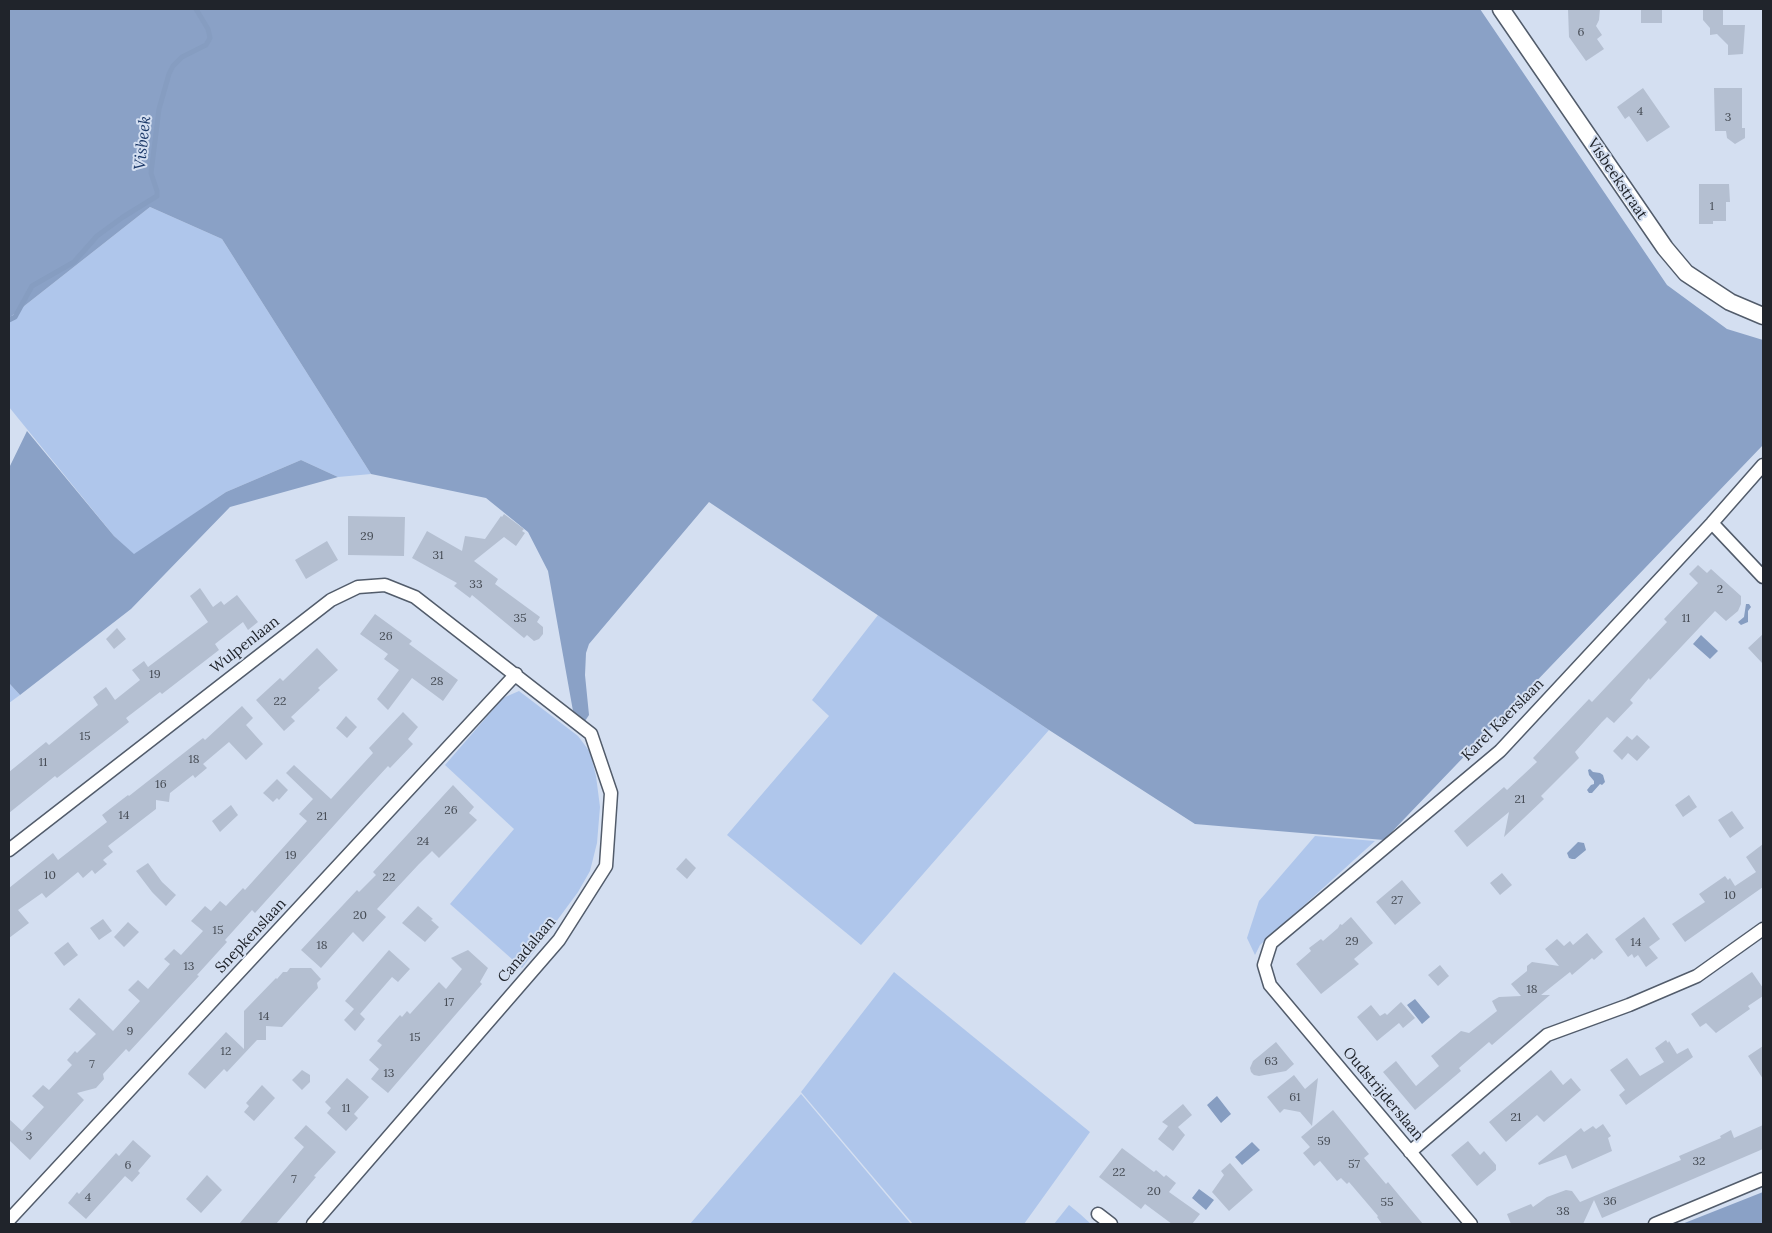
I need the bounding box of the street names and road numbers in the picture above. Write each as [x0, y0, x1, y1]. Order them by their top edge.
street label: Visbeekstraat [1583, 135, 1651, 223]
street label: Wulpenlaan [207, 613, 283, 677]
street label: Karel Kaerslaan [1458, 675, 1548, 765]
street label: Snepkenslaan [212, 895, 290, 977]
street label: Canadalaan [494, 913, 560, 987]
street label: Oudstrijderslaan [1339, 1044, 1427, 1144]

